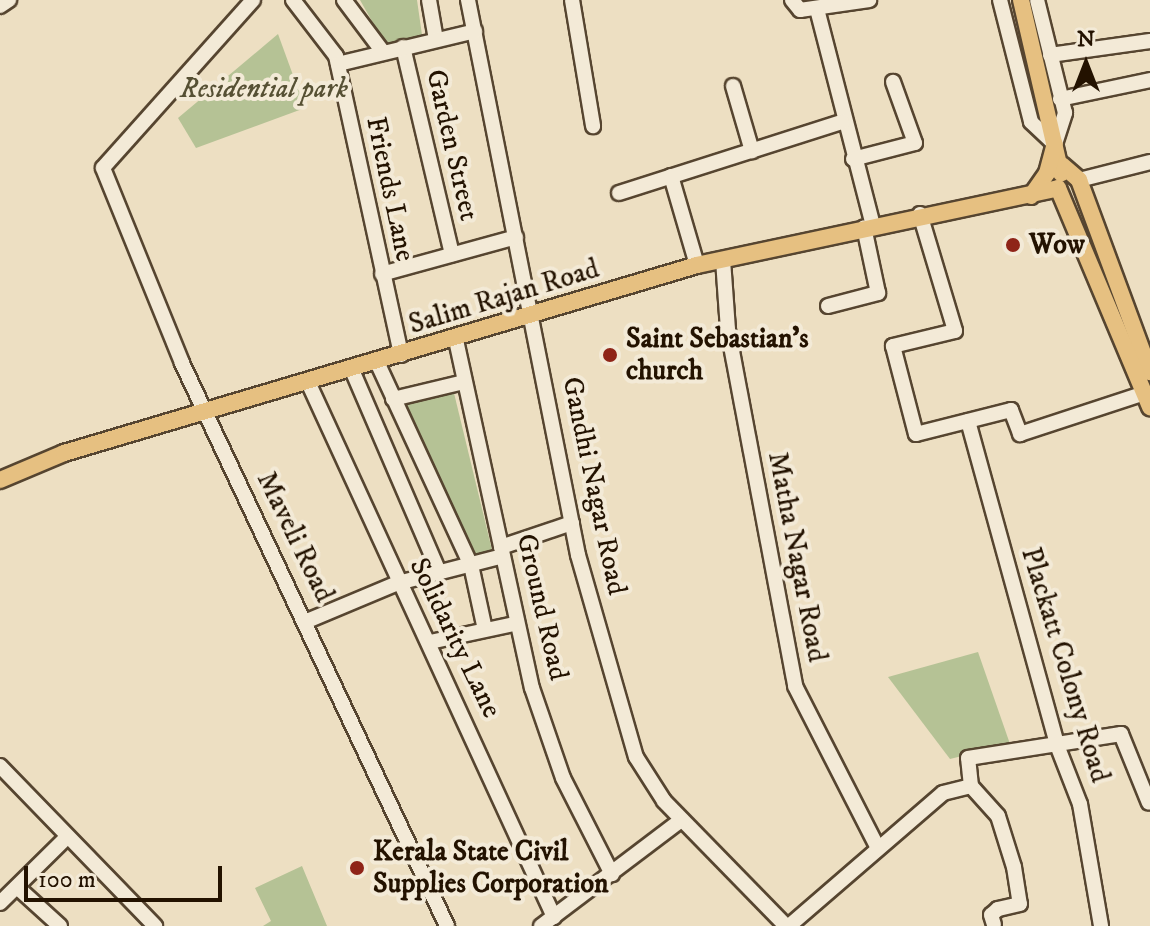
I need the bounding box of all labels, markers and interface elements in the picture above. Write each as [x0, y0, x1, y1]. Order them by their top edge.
north arrow [1046, 24, 1126, 104]
text: N [1077, 26, 1095, 53]
street label: Garden Street [418, 66, 486, 224]
park label: Residential park [180, 72, 348, 106]
street label: Friends Lane [358, 114, 422, 264]
place label: Wow [1029, 228, 1085, 262]
marker: Wow [1004, 236, 1022, 254]
street label: Salim Rajan Road [405, 252, 603, 342]
place label: Saint Sebastian's church [626, 322, 809, 388]
marker: Saint Sebastian's church [601, 346, 619, 364]
street label: Gandhi Nagar Road [554, 374, 634, 598]
street label: Matha Nagar Road [760, 449, 834, 665]
street label: Maveli Road [249, 466, 341, 608]
street label: Ground Road [509, 530, 575, 684]
street label: Plackatt Colony Road [1013, 543, 1117, 787]
street label: Solidarity Lane [402, 553, 508, 723]
place label: Kerala State Civil Supplies Corporation [373, 835, 609, 901]
scale bar [28, 850, 226, 900]
marker: Kerala State Civil Supplies Corporation [348, 859, 366, 877]
text: 100 m [38, 865, 96, 895]

